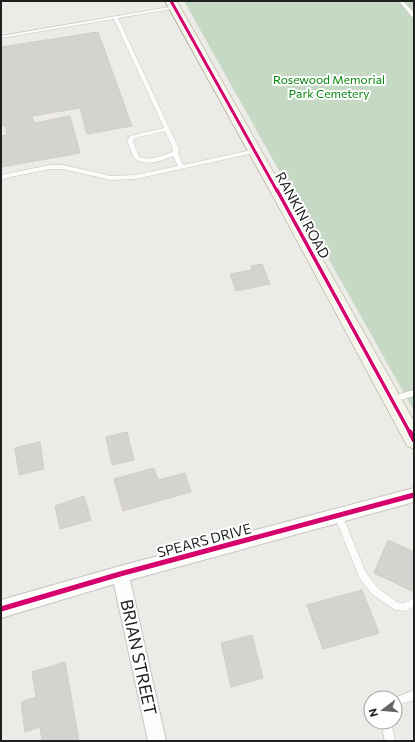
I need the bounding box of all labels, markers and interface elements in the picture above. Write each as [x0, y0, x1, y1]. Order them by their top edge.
park label: Rosewood Memorial Park Cemetery [273, 72, 385, 100]
street label: RANKIN ROAD [272, 169, 334, 261]
street label: SPEARS DRIVE [155, 519, 253, 561]
street label: BRIAN STREET [116, 597, 162, 717]
north arrow [363, 690, 403, 730]
text: N [366, 707, 380, 719]

